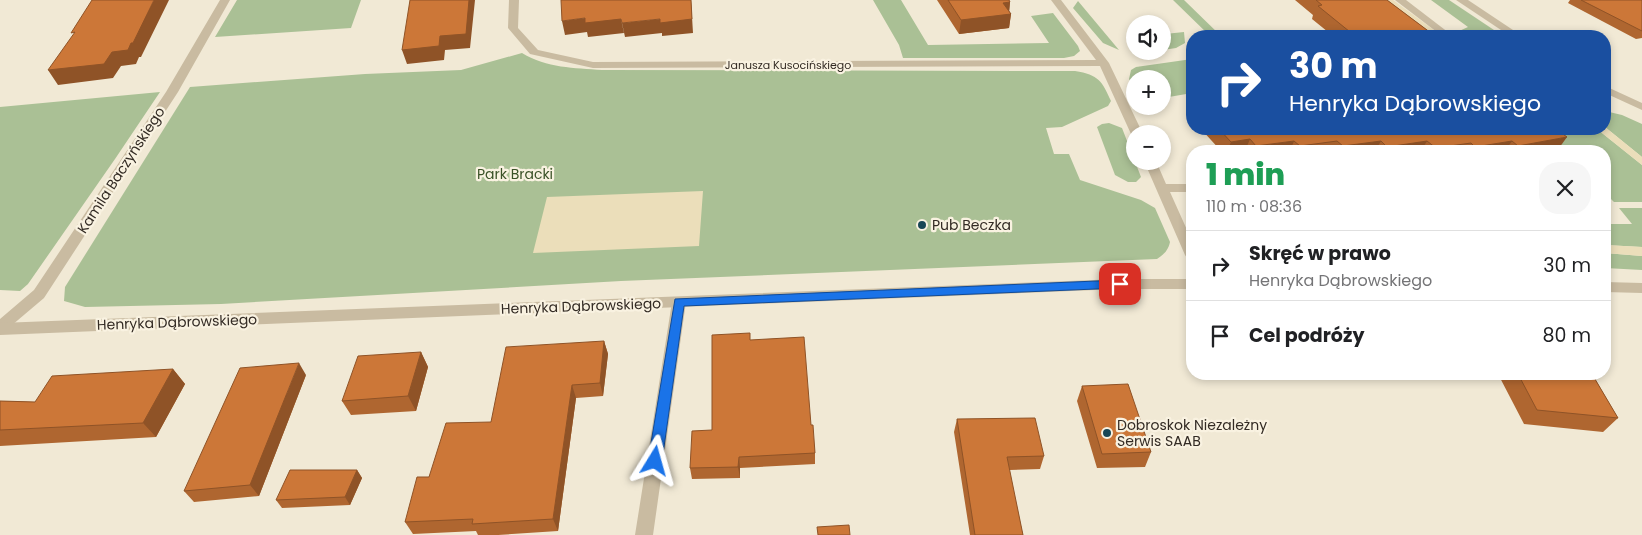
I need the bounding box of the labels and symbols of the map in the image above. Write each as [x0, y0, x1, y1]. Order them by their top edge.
street label: Janusza Kusocińskiego [725, 57, 851, 73]
street label: Kamila Baczyńskiego [73, 103, 169, 237]
park label: Park Bracki [477, 164, 553, 184]
place label: Pub Beczka [932, 215, 1011, 235]
marker: Pub Beczka [916, 219, 928, 231]
pin [1099, 263, 1141, 305]
street label: Henryka Dąbrowskiego [500, 293, 662, 319]
street label: Henryka Dąbrowskiego [96, 309, 258, 335]
place label: Dobroskok Niezależny Serwis SAAB [1117, 415, 1267, 451]
marker: Dobroskok Niezależny Serwis SAAB [1101, 427, 1113, 439]
position arrow [628, 434, 680, 486]

